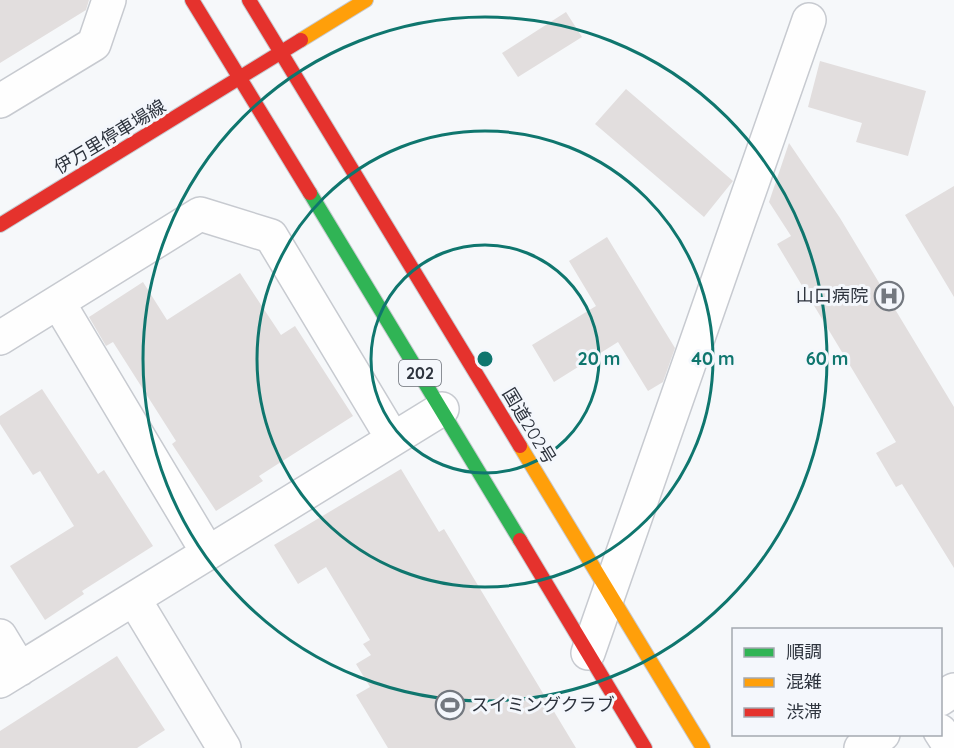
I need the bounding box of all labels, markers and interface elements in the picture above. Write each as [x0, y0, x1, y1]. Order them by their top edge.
street label: 伊万里停車場線 [50, 94, 170, 179]
hospital icon: 山口病院 [873, 280, 905, 312]
place label: 山口病院 [796, 284, 868, 307]
text: 20 m [578, 347, 620, 370]
text: 40 m [691, 347, 735, 370]
text: 60 m [806, 347, 848, 370]
centre of rings [475, 349, 495, 369]
road number: 202 [399, 360, 441, 386]
street label: 国道202号 [498, 384, 561, 468]
legend [732, 628, 942, 736]
text: 順調 [786, 640, 822, 663]
text: 混雑 [786, 670, 822, 693]
sports icon: スイミングクラブ [434, 689, 466, 721]
place label: スイミングクラブ [471, 693, 615, 716]
text: 渋滞 [786, 700, 822, 723]

